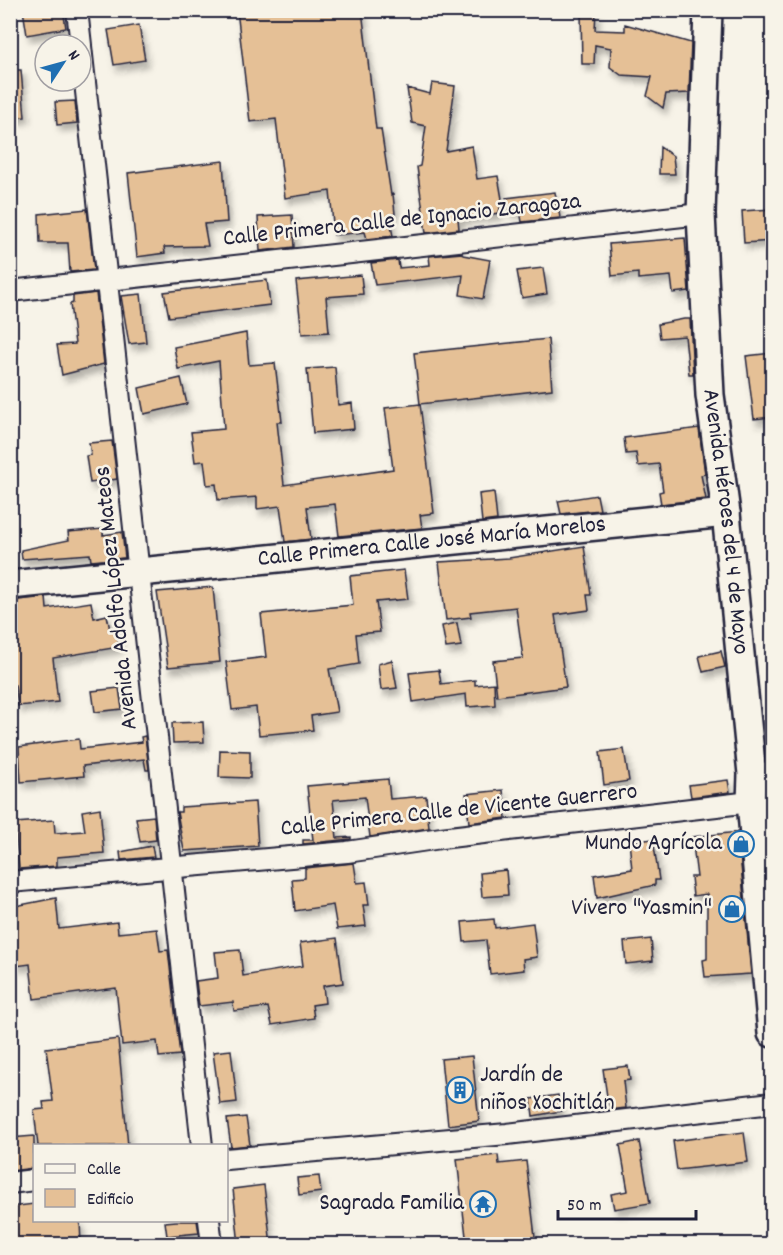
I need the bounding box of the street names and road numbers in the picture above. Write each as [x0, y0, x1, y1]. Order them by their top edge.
street label: Calle Primera Calle de Ignacio Zaragoza [221, 185, 583, 257]
street label: Avenida Héroes del 4 de Mayo [692, 387, 757, 656]
street label: Avenida Adolfo López Mateos [86, 465, 148, 731]
street label: Calle Primera Calle José María Morelos [256, 508, 608, 577]
street label: Calle Primera Calle de Vicente Guerrero [279, 775, 639, 847]

